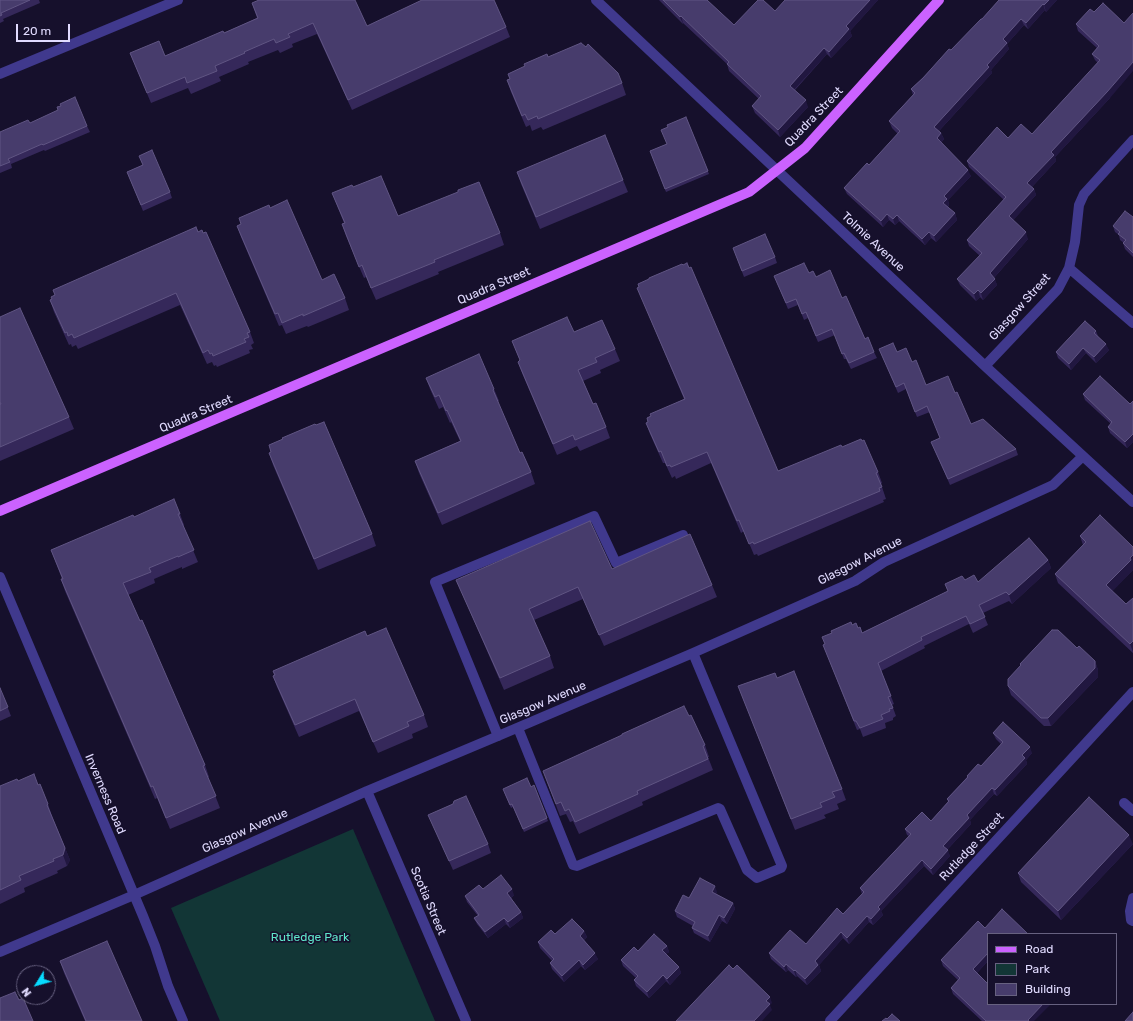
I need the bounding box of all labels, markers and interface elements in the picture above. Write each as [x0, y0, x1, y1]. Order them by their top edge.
scale bar [18, 16, 72, 42]
text: 20 m [23, 24, 51, 38]
street label: Quadra Street [782, 84, 846, 150]
street label: Tolmie Avenue [839, 209, 907, 275]
street label: Quadra Street [455, 264, 533, 308]
street label: Glasgow Street [986, 271, 1054, 343]
street label: Quadra Street [157, 392, 235, 436]
street label: Glasgow Avenue [816, 534, 904, 588]
street label: Glasgow Avenue [498, 678, 588, 728]
street label: Inverness Road [82, 752, 128, 836]
street label: Glasgow Avenue [200, 806, 290, 856]
street label: Rutledge Street [937, 810, 1007, 884]
street label: Scotia Street [407, 865, 449, 937]
park label: Rutledge Park [271, 931, 349, 945]
legend [987, 933, 1117, 1005]
text: Road [1025, 942, 1053, 956]
text: Park [1025, 962, 1050, 976]
north arrow [16, 965, 56, 1005]
text: Building [1025, 982, 1071, 996]
text: N [19, 985, 34, 999]

